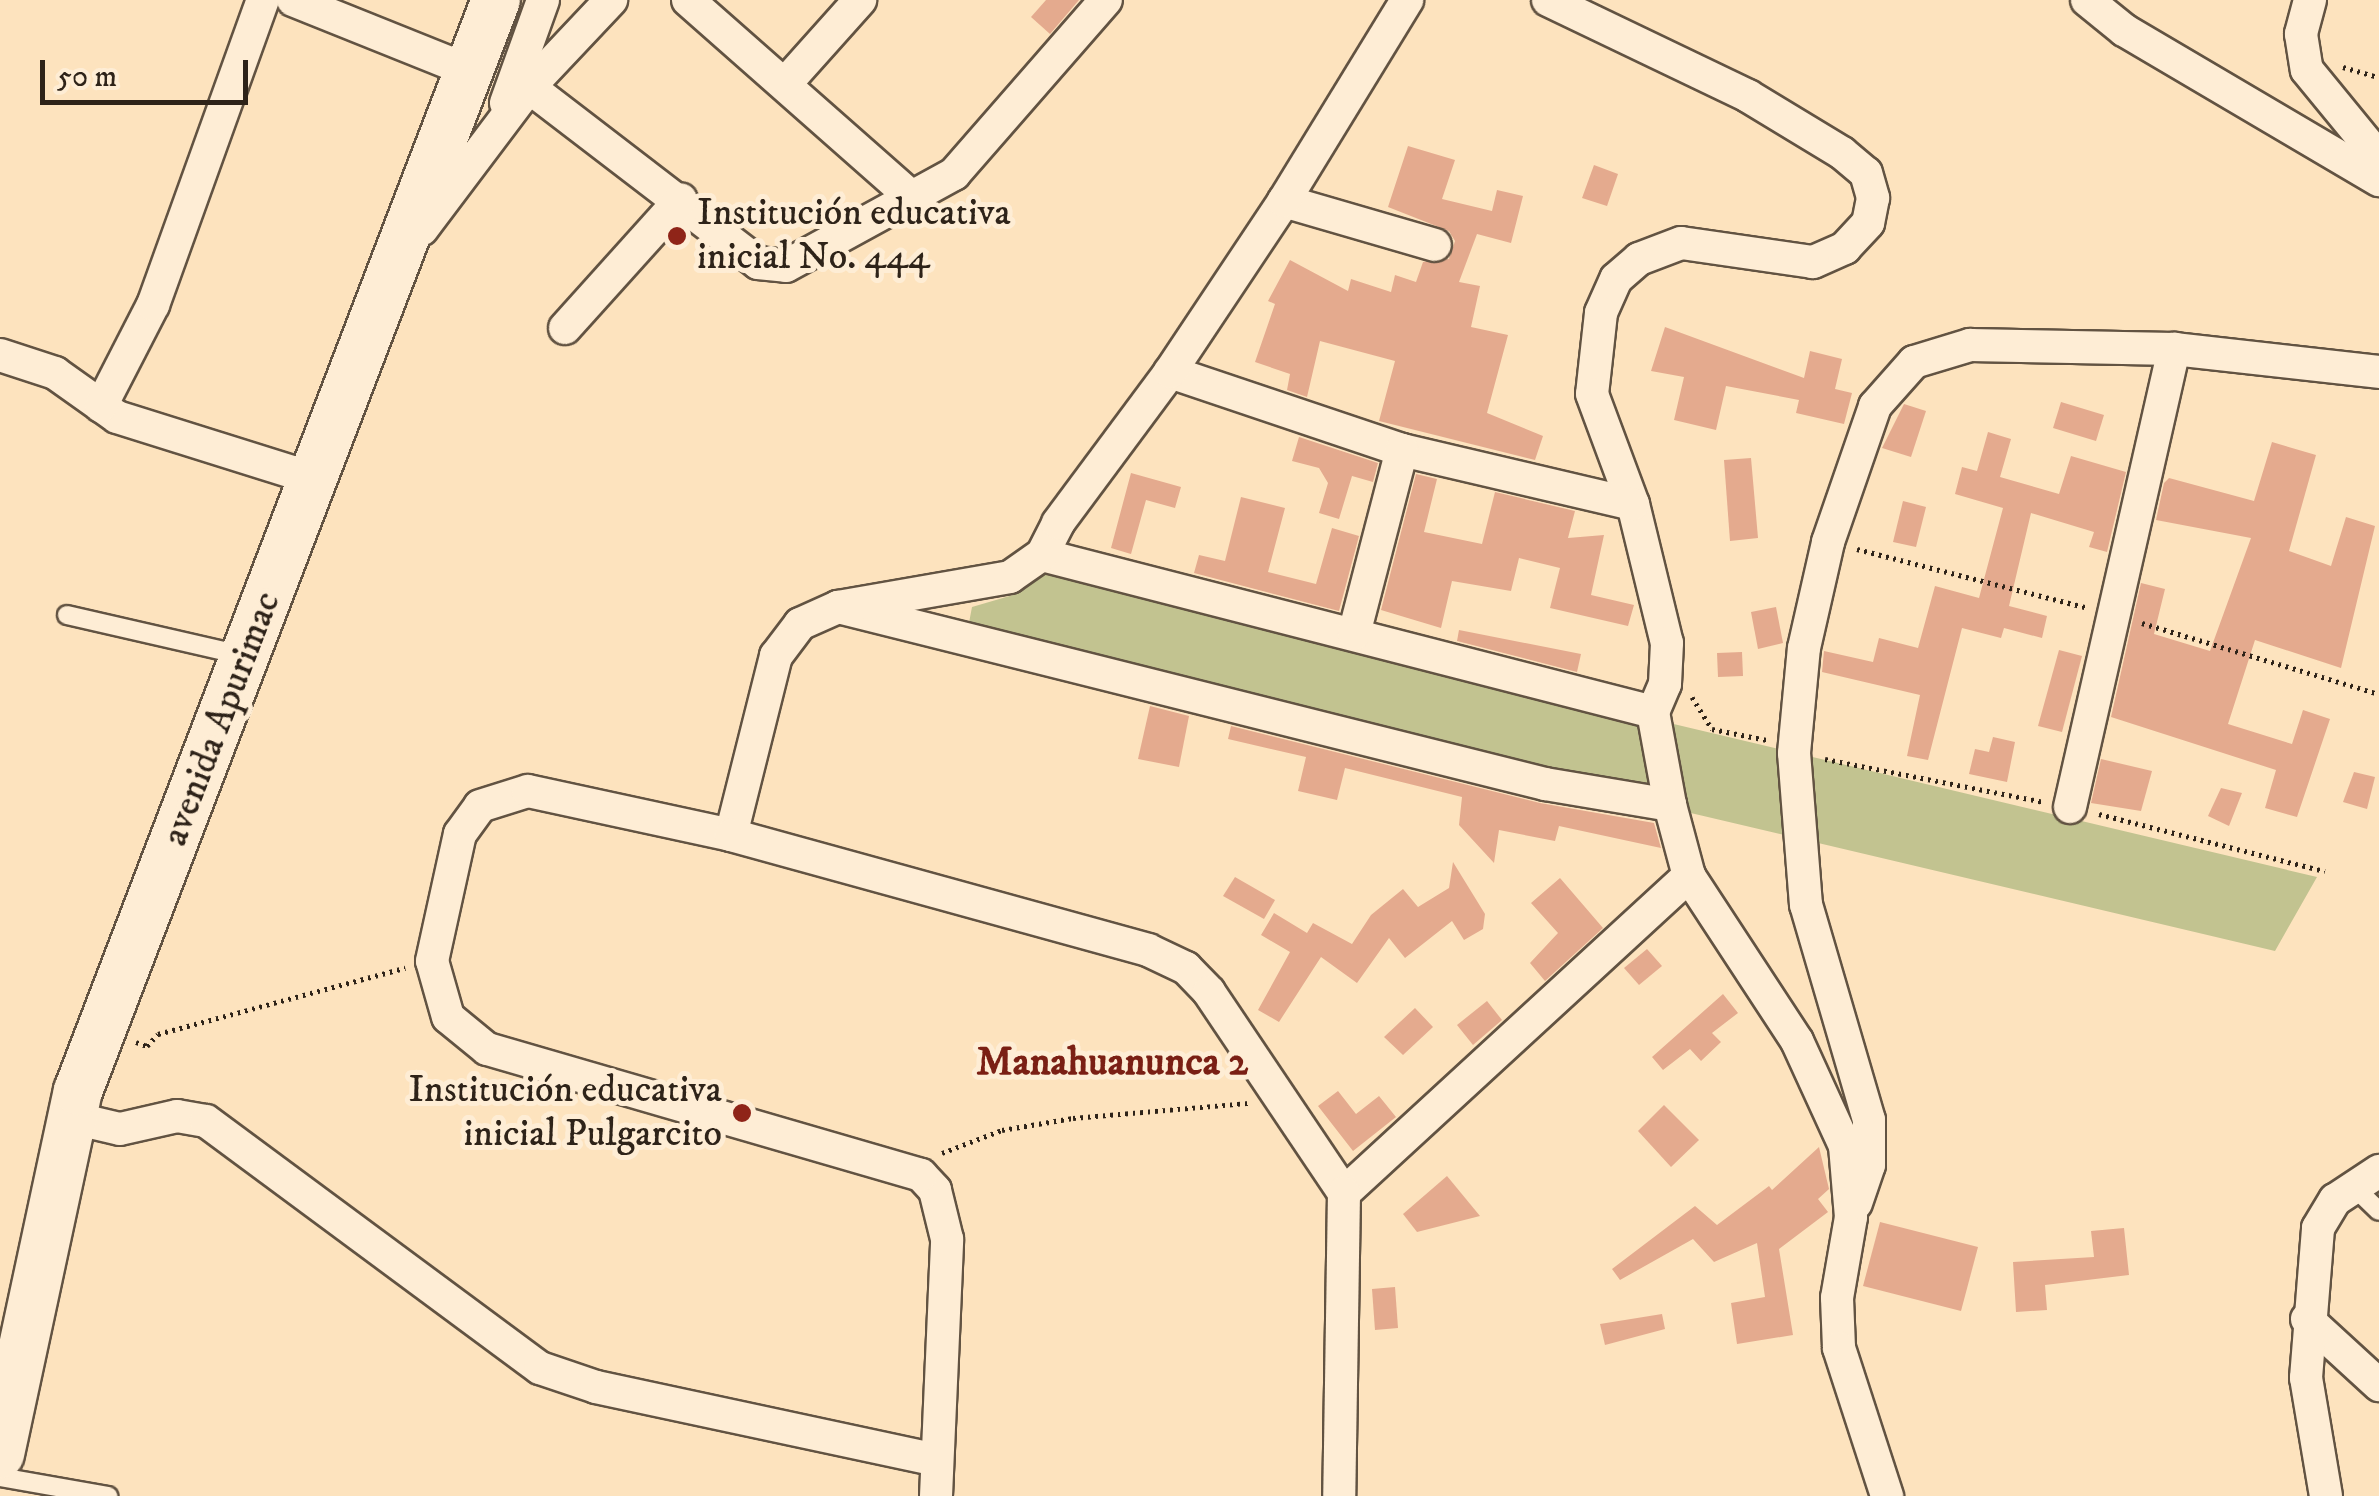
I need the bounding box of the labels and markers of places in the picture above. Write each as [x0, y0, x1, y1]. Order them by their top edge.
place label: Institución educativa inicial No. 444 [697, 191, 1011, 280]
marker: Institución educativa inicial No. 444 [666, 225, 688, 247]
place label: Institución educativa inicial Pulgarcito [408, 1068, 722, 1158]
marker: Institución educativa inicial Pulgarcito [731, 1102, 753, 1124]

